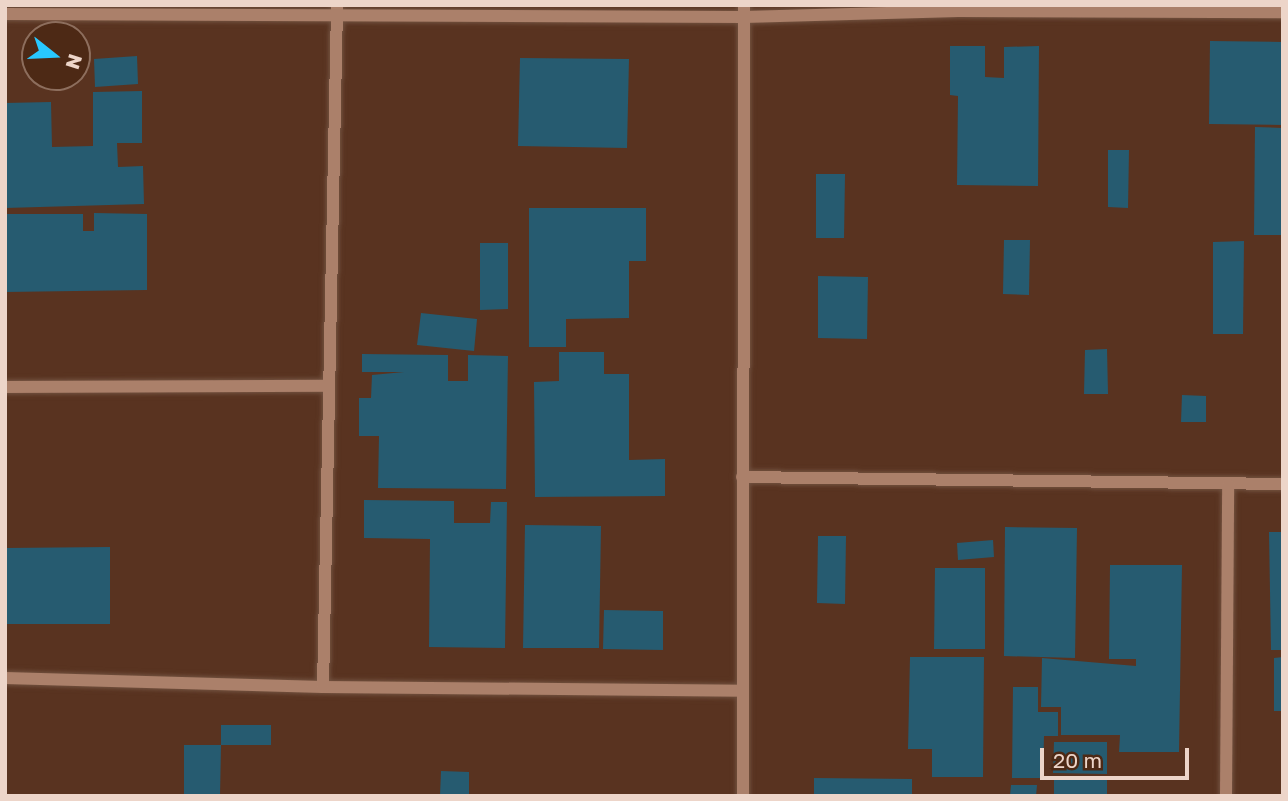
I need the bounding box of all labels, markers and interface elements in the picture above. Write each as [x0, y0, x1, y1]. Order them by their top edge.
north arrow [21, 21, 91, 91]
text: N [61, 52, 88, 72]
scale bar [1043, 734, 1192, 778]
text: 20 m [1053, 747, 1102, 773]

